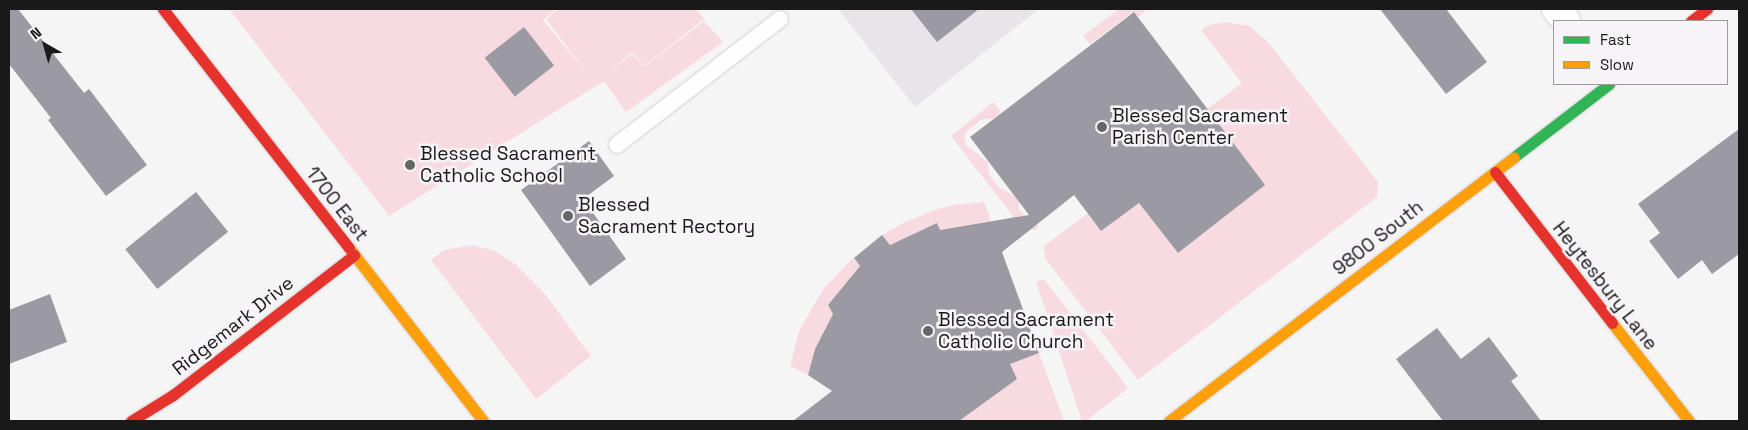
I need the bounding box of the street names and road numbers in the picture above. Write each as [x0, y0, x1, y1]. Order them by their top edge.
street label: 1700 East [301, 162, 373, 246]
street label: 9800 South [1328, 196, 1428, 280]
street label: Heytesbury Lane [1548, 217, 1662, 355]
street label: Ridgemark Drive [168, 272, 298, 380]

